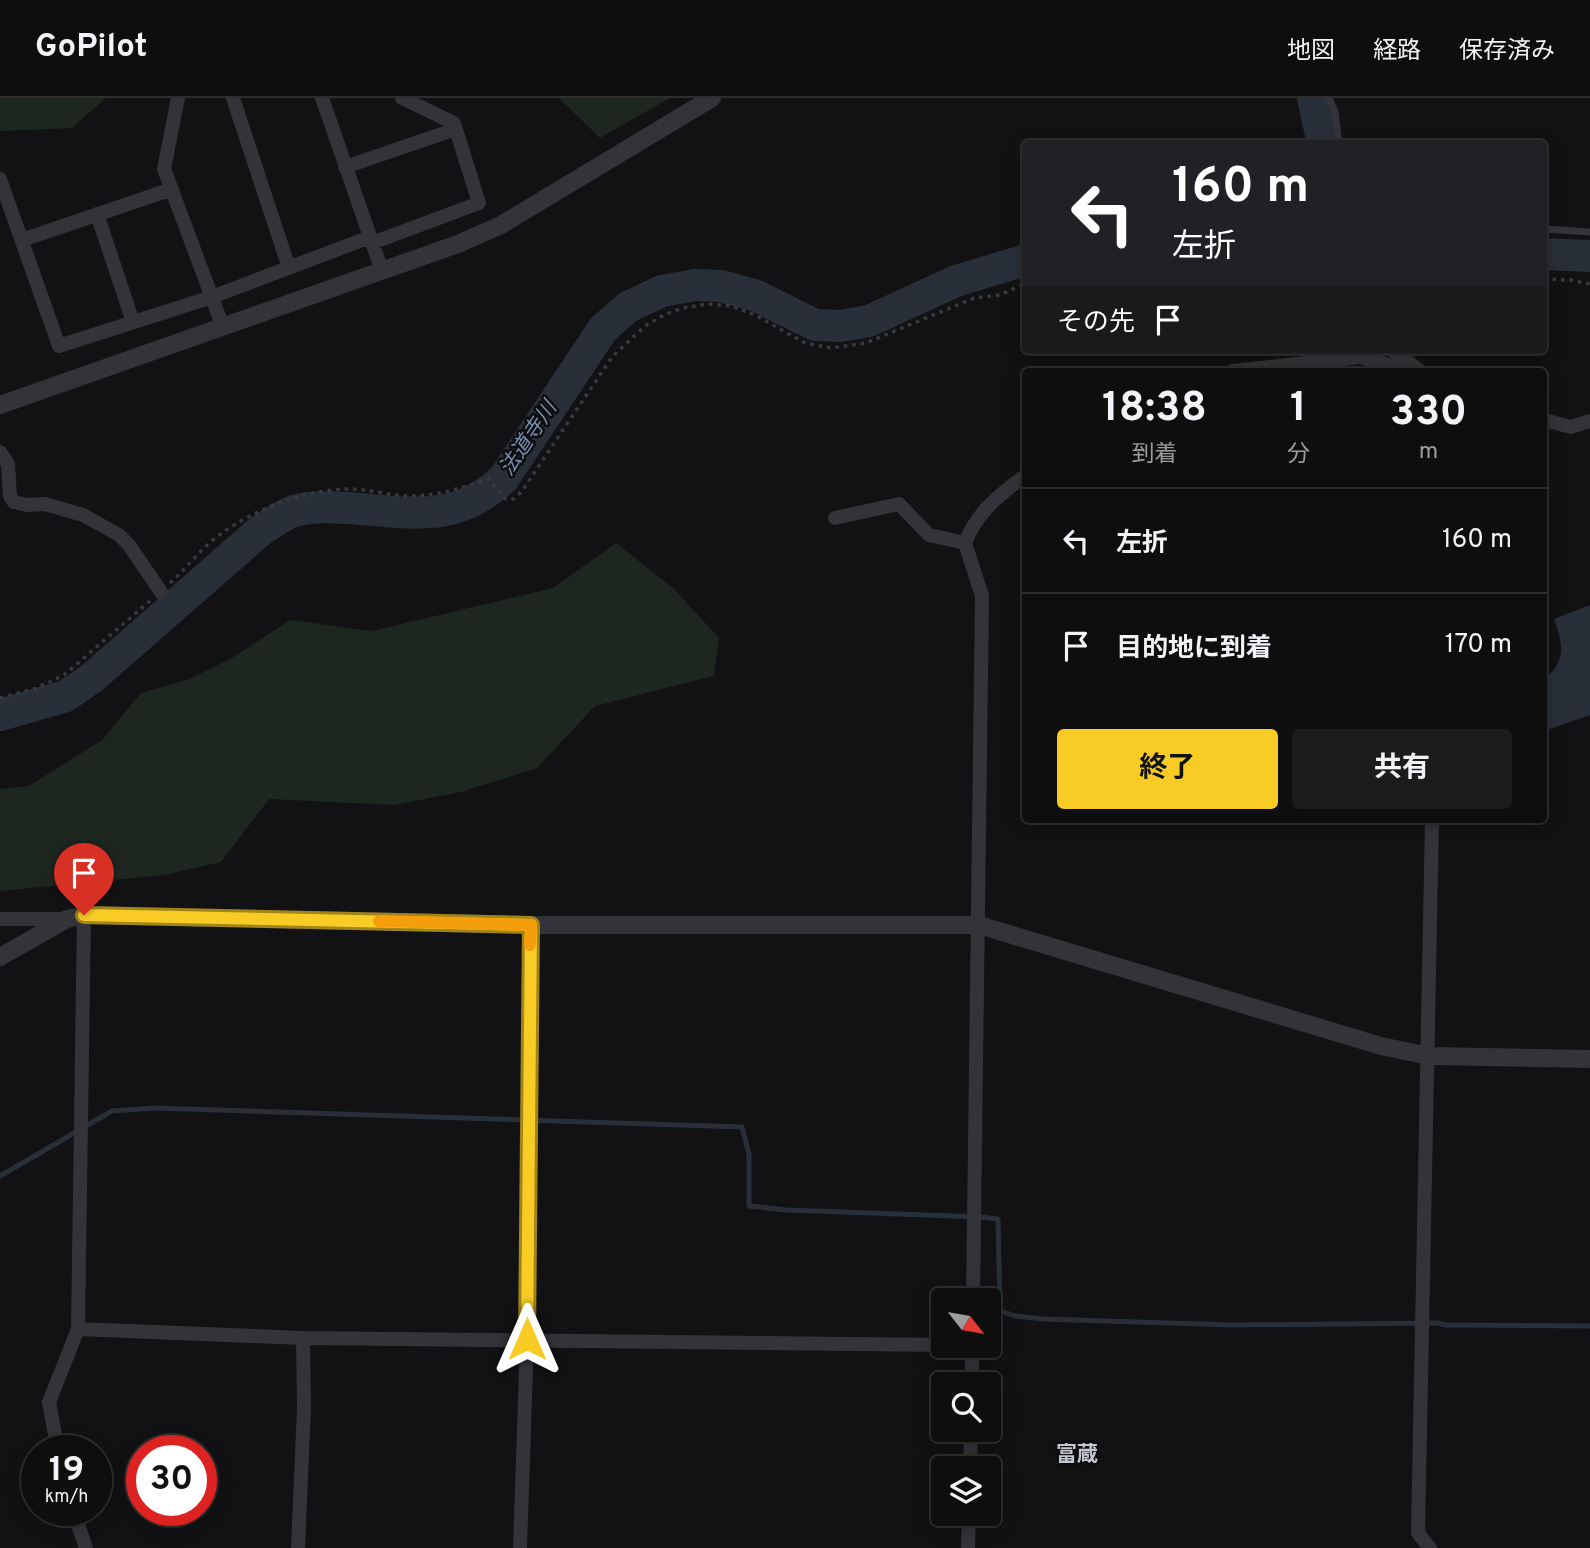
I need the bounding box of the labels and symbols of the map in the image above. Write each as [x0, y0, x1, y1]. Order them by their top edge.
water label: 法道寺川 [494, 395, 565, 481]
pin [54, 843, 114, 915]
north arrow [931, 1288, 1001, 1358]
position arrow [490, 1302, 564, 1376]
speed limit sign: 30 [126, 1435, 217, 1526]
district label: 富蔵 [1056, 1442, 1098, 1469]

